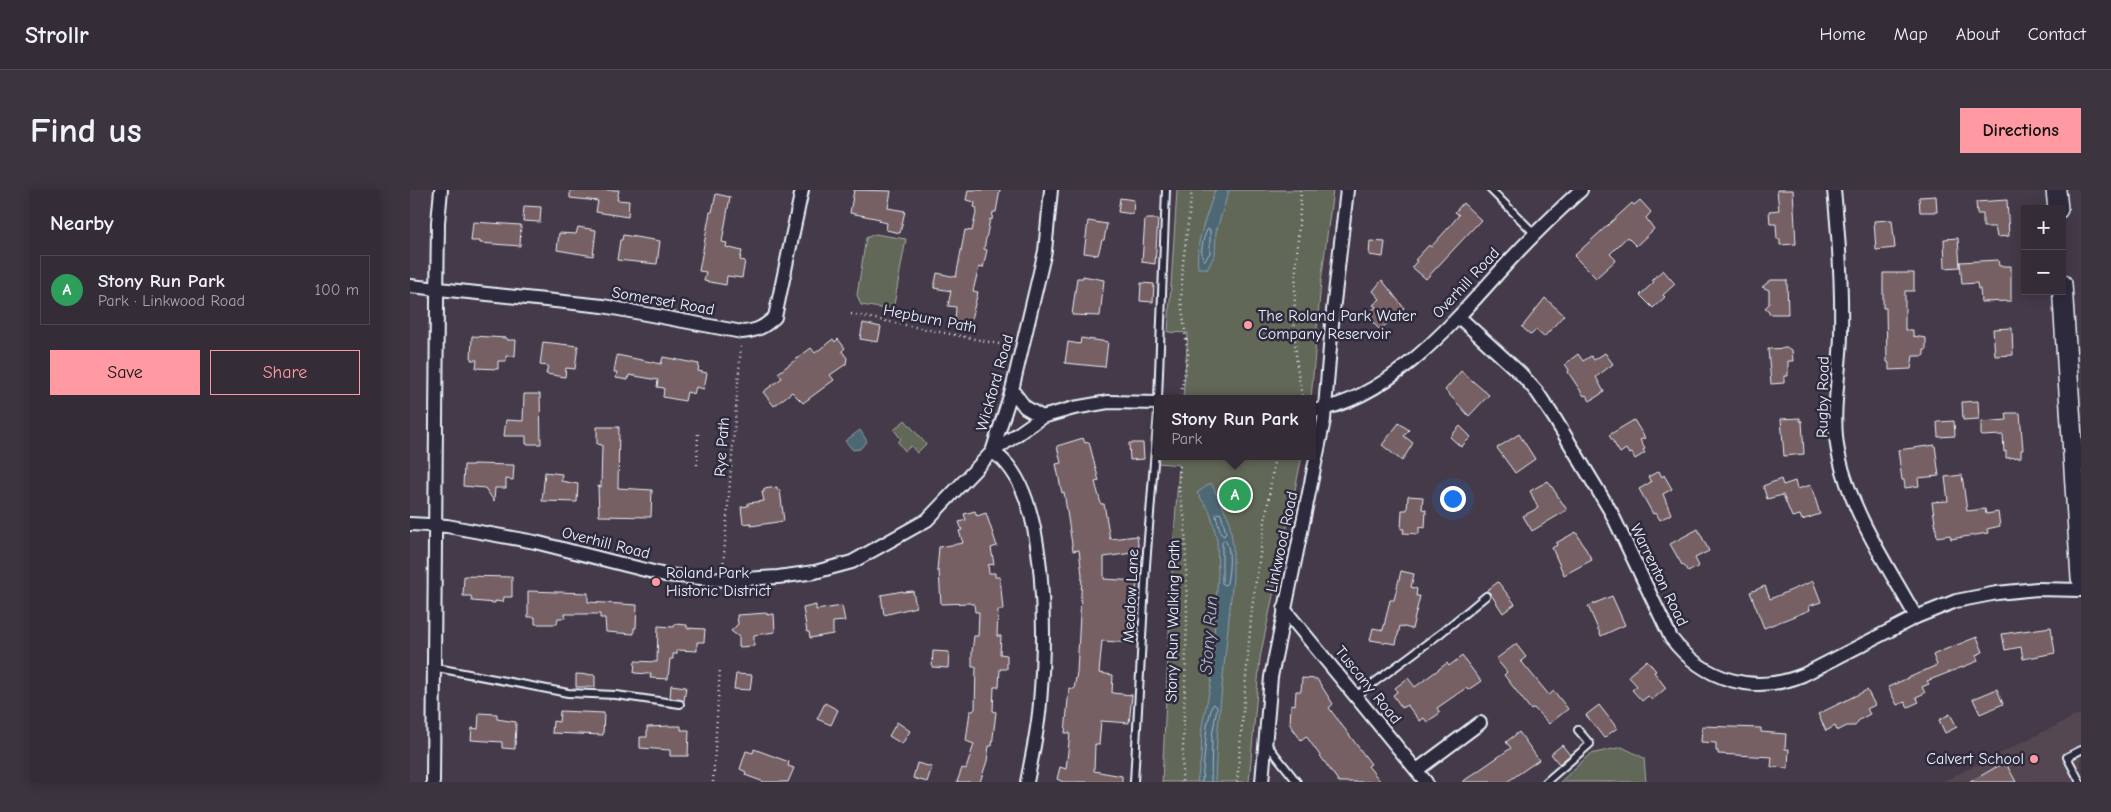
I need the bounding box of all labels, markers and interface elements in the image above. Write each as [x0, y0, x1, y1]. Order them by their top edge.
text: Strollr [25, 21, 89, 49]
text: Home [1819, 24, 1866, 45]
text: Map [1894, 24, 1928, 45]
text: About [1956, 24, 2000, 45]
text: Contact [2028, 24, 2086, 45]
button: Directions [1960, 108, 2081, 153]
text: Find us [30, 110, 142, 151]
map controls [2021, 205, 2066, 295]
button: + [2021, 205, 2066, 250]
text: Nearby [50, 211, 114, 235]
street label: Overhill Road [1429, 244, 1503, 322]
button: − [2021, 250, 2066, 295]
text: Stony Run Park [98, 270, 225, 292]
text: A [63, 281, 71, 299]
text: 100 m [315, 281, 359, 299]
street label: Somerset Road [610, 283, 716, 319]
text: Park · Linkwood Road [98, 292, 245, 310]
street label: Hepburn Path [882, 301, 978, 337]
place label: The Roland Park Water Company Reservoir [1258, 307, 1417, 343]
marker: The Roland Park Water Company Reservoir [1242, 319, 1254, 331]
street label: Wickford Road [973, 333, 1017, 433]
button: Save [50, 350, 200, 395]
button: Share [210, 350, 360, 395]
street label: Rugby Road [1813, 356, 1833, 438]
popup [1154, 395, 1316, 460]
text: Stony Run Park [1172, 408, 1298, 430]
street label: Rye Path [711, 417, 733, 477]
text: Park [1172, 430, 1202, 448]
pin: A [1219, 476, 1251, 514]
your location [1440, 486, 1466, 512]
street label: Linkwood Road [1263, 490, 1301, 594]
street label: Warrenton Road [1626, 521, 1692, 629]
street label: Overhill Road [560, 523, 652, 563]
street label: Stony Run Walking Path [1163, 539, 1183, 703]
street label: Meadow Lane [1120, 548, 1142, 644]
place label: Roland Park Historic District [666, 564, 771, 600]
marker: Roland Park Historic District [650, 576, 662, 588]
water label: Stony Run [1196, 595, 1222, 675]
street label: Tuscany Road [1331, 642, 1405, 728]
place label: Calvert School [1926, 750, 2024, 768]
marker: Calvert School [2028, 753, 2040, 765]

